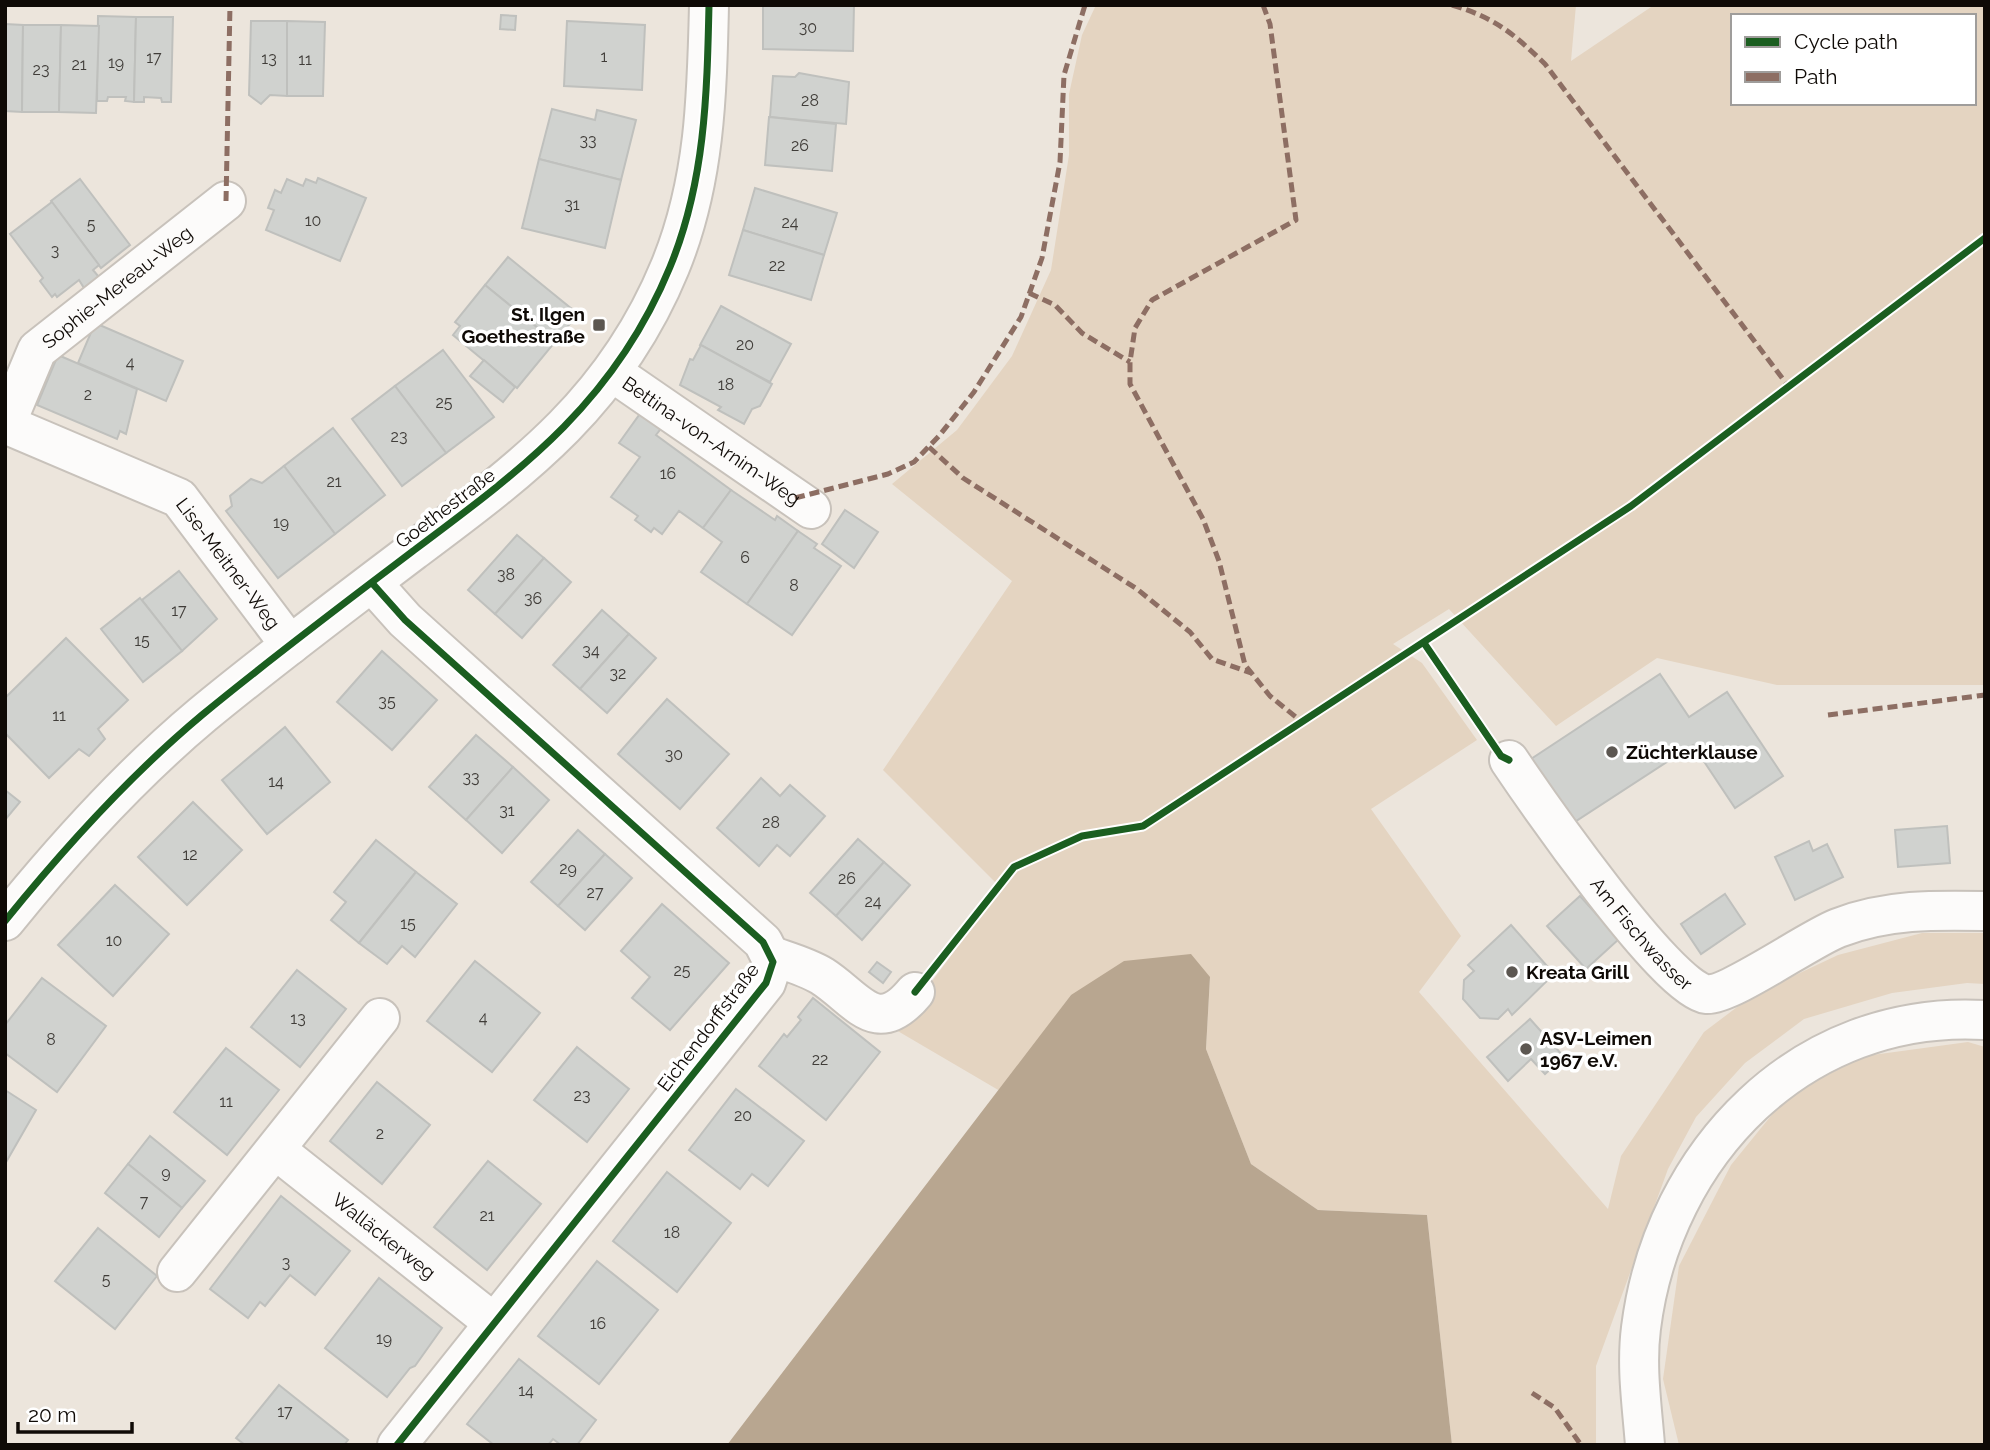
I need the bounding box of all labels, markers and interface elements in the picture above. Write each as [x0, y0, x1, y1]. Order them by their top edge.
legend [1731, 14, 1976, 105]
house number: 30 [799, 18, 817, 37]
text: Cycle path [1794, 29, 1898, 54]
house number: 1 [601, 47, 608, 66]
house number: 17 [146, 48, 162, 67]
house number: 13 [261, 49, 277, 68]
house number: 11 [298, 50, 312, 69]
house number: 19 [108, 53, 124, 72]
house number: 21 [71, 55, 87, 74]
house number: 23 [33, 60, 49, 79]
text: Path [1794, 64, 1838, 89]
house number: 28 [801, 91, 819, 110]
house number: 33 [579, 131, 597, 150]
house number: 26 [791, 136, 809, 155]
house number: 31 [564, 195, 580, 214]
house number: 10 [305, 211, 321, 230]
house number: 24 [781, 213, 799, 232]
house number: 5 [87, 215, 96, 234]
street label: Sophie-Mereau-Weg [38, 221, 196, 353]
house number: 3 [51, 241, 59, 260]
house number: 22 [769, 256, 785, 275]
place label: St. Ilgen Goethestraße [461, 303, 585, 347]
marker: St. Ilgen Goethestraße [591, 317, 607, 333]
house number: 20 [736, 335, 754, 354]
house number: 4 [126, 353, 135, 372]
street label: Bettina-von-Arnim-Weg [619, 372, 805, 510]
house number: 18 [718, 375, 734, 394]
house number: 2 [84, 385, 92, 404]
house number: 25 [435, 393, 453, 412]
house number: 23 [391, 427, 407, 446]
street label: Goethestraße [391, 463, 499, 553]
house number: 16 [660, 464, 676, 483]
house number: 21 [326, 472, 342, 491]
street label: Lise-Meitner-Weg [172, 493, 285, 633]
house number: 19 [273, 513, 289, 532]
house number: 6 [740, 548, 750, 567]
house number: 38 [497, 565, 515, 584]
house number: 8 [789, 576, 799, 595]
house number: 36 [524, 589, 542, 608]
house number: 17 [171, 601, 187, 620]
house number: 15 [134, 631, 150, 650]
house number: 34 [582, 641, 600, 660]
house number: 32 [610, 664, 626, 683]
house number: 35 [378, 692, 396, 711]
house number: 11 [52, 706, 66, 725]
place label: Züchterklause [1626, 741, 1758, 763]
marker: Züchterklause [1604, 744, 1620, 760]
house number: 30 [665, 745, 683, 764]
house number: 33 [462, 768, 480, 787]
house number: 14 [268, 772, 284, 791]
house number: 31 [499, 801, 515, 820]
house number: 28 [762, 813, 780, 832]
house number: 12 [182, 845, 198, 864]
house number: 29 [559, 859, 577, 878]
house number: 26 [838, 869, 856, 888]
street label: Am Fischwasser [1586, 873, 1697, 995]
house number: 27 [587, 883, 604, 902]
house number: 24 [864, 892, 882, 911]
house number: 15 [400, 914, 416, 933]
house number: 10 [106, 931, 122, 950]
street label: Eichendorffstraße [653, 959, 763, 1095]
house number: 25 [673, 961, 691, 980]
place label: Kreata Grill [1526, 961, 1630, 983]
marker: Kreata Grill [1504, 964, 1520, 980]
house number: 4 [479, 1008, 488, 1027]
house number: 13 [290, 1009, 306, 1028]
place label: ASV-Leimen 1967 e.V. [1540, 1027, 1652, 1071]
house number: 8 [46, 1030, 56, 1049]
marker: ASV-Leimen 1967 e.V. [1518, 1041, 1534, 1057]
house number: 22 [812, 1050, 828, 1069]
house number: 23 [574, 1086, 590, 1105]
house number: 11 [219, 1092, 233, 1111]
house number: 20 [734, 1106, 752, 1125]
house number: 2 [376, 1124, 384, 1143]
house number: 9 [161, 1163, 171, 1182]
street label: Walläckerweg [328, 1188, 440, 1283]
house number: 7 [140, 1192, 149, 1211]
house number: 21 [479, 1206, 495, 1225]
house number: 18 [664, 1223, 680, 1242]
house number: 3 [282, 1253, 290, 1272]
house number: 5 [102, 1270, 111, 1289]
house number: 16 [590, 1314, 606, 1333]
house number: 19 [376, 1329, 392, 1348]
house number: 14 [518, 1381, 534, 1400]
scale bar [18, 1390, 131, 1434]
text: 20 m [28, 1402, 76, 1427]
house number: 17 [277, 1402, 293, 1421]

